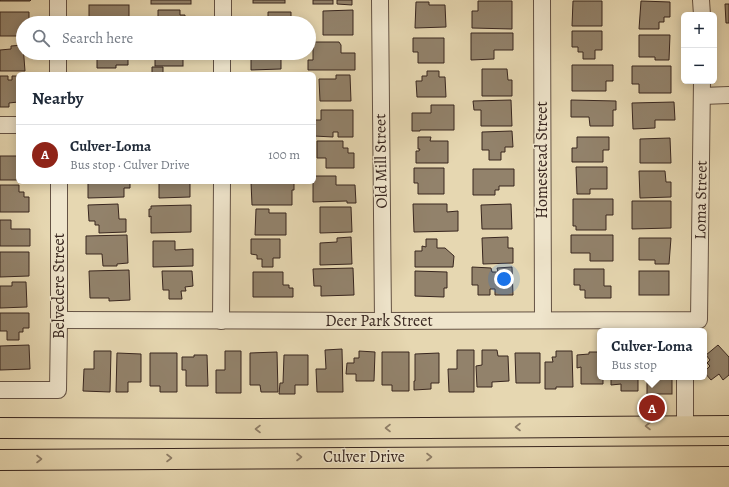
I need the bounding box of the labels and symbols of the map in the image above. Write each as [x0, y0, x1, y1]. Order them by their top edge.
street label: Homestead Street [531, 101, 553, 219]
street label: Old Mill Street [369, 113, 393, 209]
street label: Loma Street [689, 160, 713, 240]
street label: Belvedere Street [48, 233, 70, 339]
your location [494, 269, 514, 289]
street label: Deer Park Street [325, 310, 433, 332]
pin: A [639, 393, 665, 423]
one-way arrow [645, 422, 651, 430]
one-way arrow [515, 423, 521, 431]
one-way arrow [385, 424, 391, 432]
one-way arrow [255, 425, 261, 433]
street label: Culver Drive [323, 446, 405, 468]
one-way arrow [296, 453, 302, 461]
one-way arrow [426, 453, 432, 461]
one-way arrow [166, 454, 172, 462]
one-way arrow [36, 455, 42, 463]

